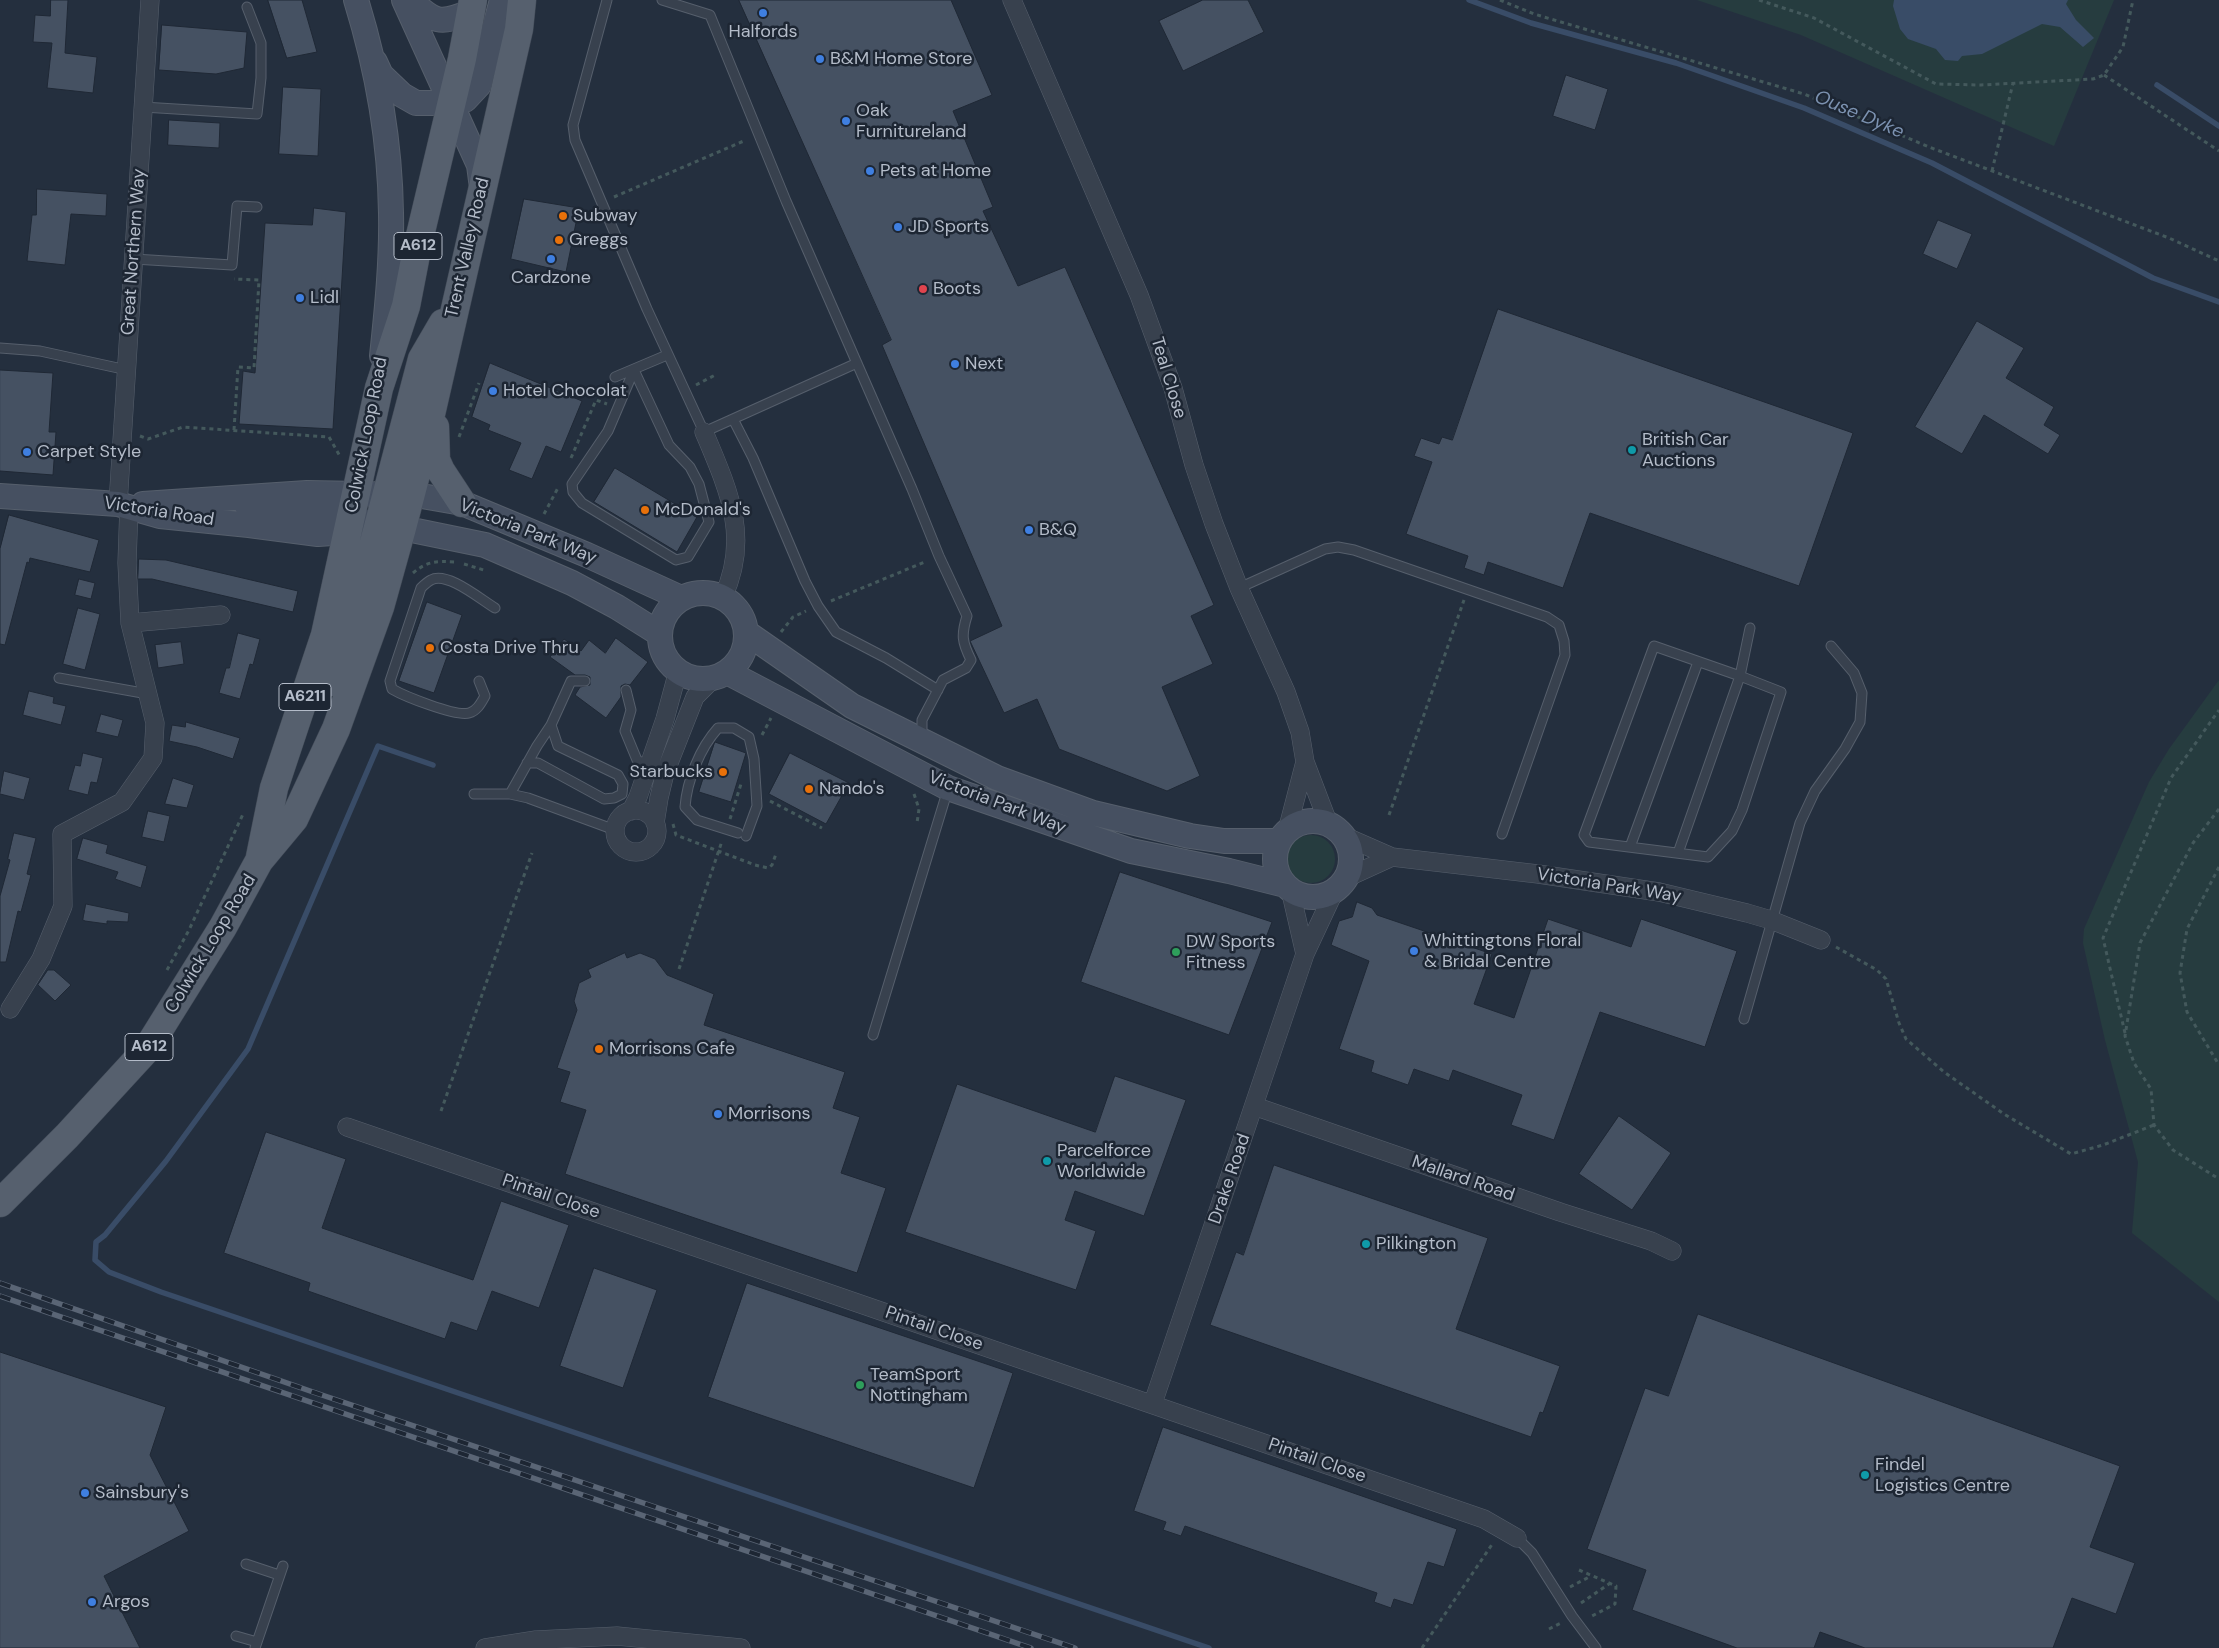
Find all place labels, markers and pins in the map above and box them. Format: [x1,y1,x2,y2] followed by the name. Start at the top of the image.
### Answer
[757,7,769,19] marker: Halfords
[728,21,798,43] place label: Halfords
[830,48,972,70] place label: B&M Home Store
[814,53,826,65] marker: B&M Home Store
[856,100,967,142] place label: Oak Furnitureland
[840,115,852,127] marker: Oak Furnitureland
[880,160,991,182] place label: Pets at Home
[864,165,876,177] marker: Pets at Home
[573,205,638,227] place label: Subway
[557,210,569,222] marker: Subway
[908,216,989,238] place label: JD Sports
[892,221,904,233] marker: JD Sports
[569,229,628,251] place label: Greggs
[553,234,565,246] marker: Greggs
[545,253,557,265] marker: Cardzone
[511,267,591,289] place label: Cardzone
[933,278,981,300] place label: Boots
[917,283,929,295] marker: Boots
[310,287,339,309] place label: Lidl
[294,292,306,304] marker: Lidl
[965,353,1003,375] place label: Next
[949,358,961,370] marker: Next
[503,380,627,402] place label: Hotel Chocolat
[487,385,499,397] marker: Hotel Chocolat
[1642,429,1729,472] place label: British Car Auctions
[37,441,141,463] place label: Carpet Style
[1626,444,1638,456] marker: British Car Auctions
[21,446,33,458] marker: Carpet Style
[655,499,751,521] place label: McDonald's
[639,504,651,516] marker: McDonald's
[1039,519,1077,541] place label: B&Q
[1023,524,1035,536] marker: B&Q
[440,637,579,659] place label: Costa Drive Thru
[424,642,436,654] marker: Costa Drive Thru
[630,761,713,783] place label: Starbucks
[717,766,729,778] marker: Starbucks
[819,778,885,800] place label: Nando's
[803,783,815,795] marker: Nando's
[1424,930,1581,972] place label: Whittingtons Floral & Bridal Centre
[1186,931,1275,974] place label: DW Sports Fitness
[1408,945,1420,957] marker: Whittingtons Floral & Bridal Centre
[1170,946,1182,958] marker: DW Sports Fitness
[609,1038,735,1060] place label: Morrisons Cafe
[593,1043,605,1055] marker: Morrisons Cafe
[728,1103,811,1125] place label: Morrisons
[712,1108,724,1120] marker: Morrisons
[1057,1140,1151,1182] place label: Parcelforce Worldwide
[1041,1155,1053,1167] marker: Parcelforce Worldwide
[1376,1233,1456,1255] place label: Pilkington
[1360,1238,1372,1250] marker: Pilkington
[870,1364,968,1406] place label: TeamSport Nottingham
[854,1379,866,1391] marker: TeamSport Nottingham
[1875,1454,2010,1496] place label: Findel Logistics Centre
[1859,1469,1871,1481] marker: Findel Logistics Centre
[95,1482,189,1504] place label: Sainsbury's
[79,1487,91,1499] marker: Sainsbury's
[102,1591,150,1613] place label: Argos
[86,1596,98,1608] marker: Argos

